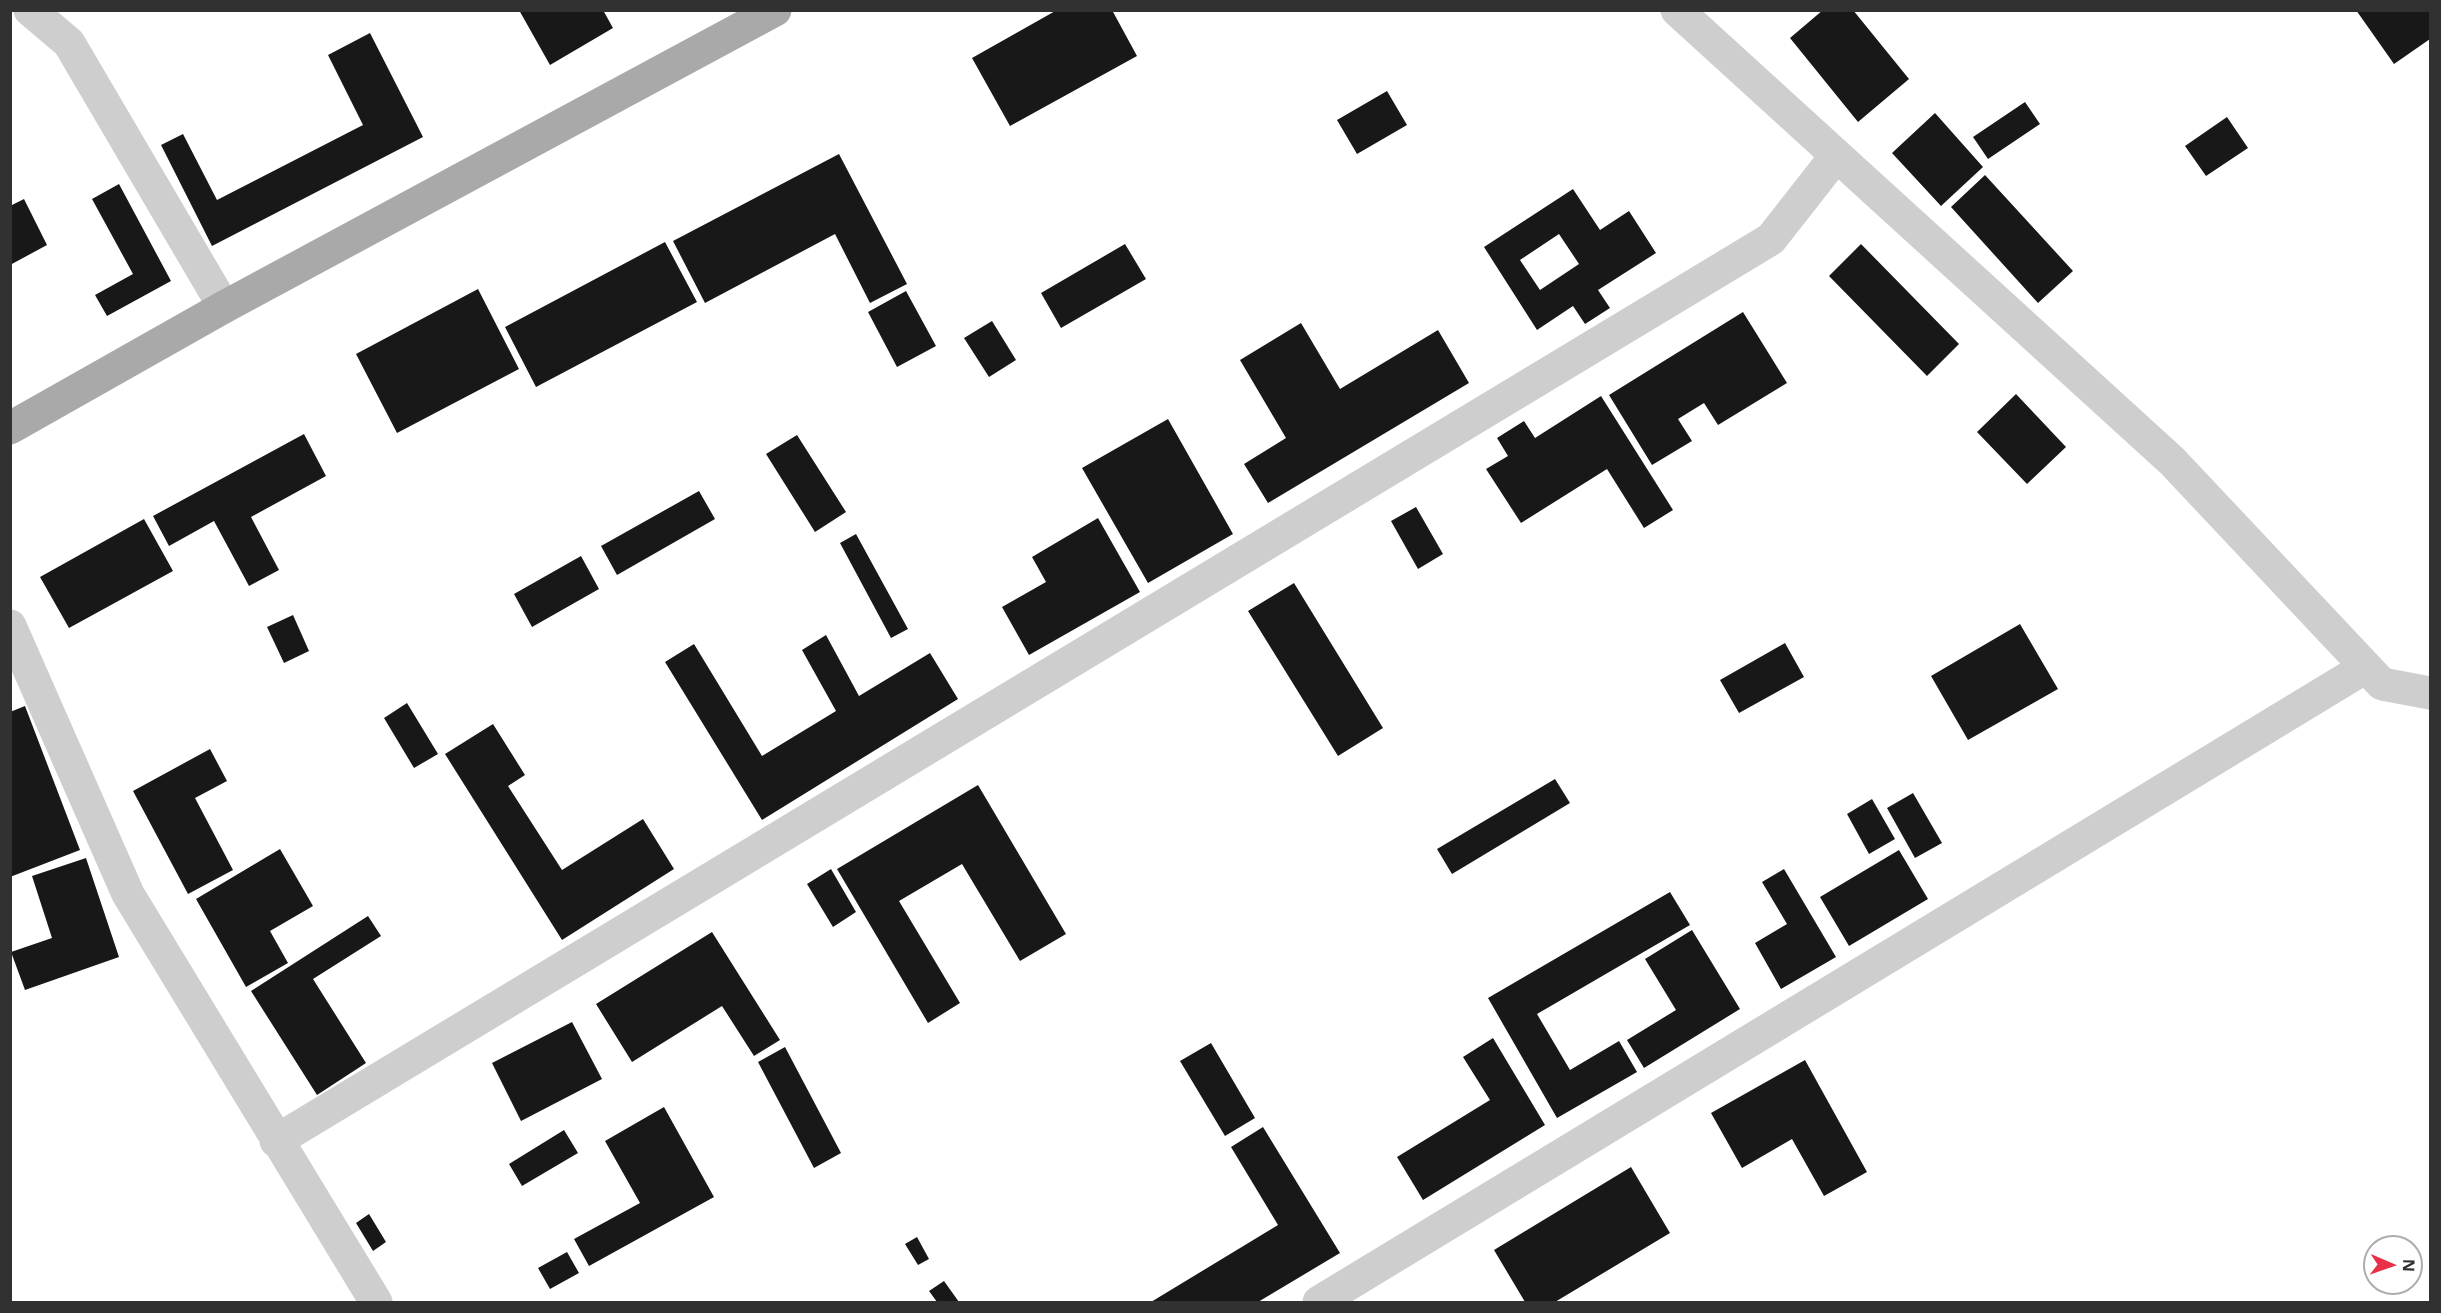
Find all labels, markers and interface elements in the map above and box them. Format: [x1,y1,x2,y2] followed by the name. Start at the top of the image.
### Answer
[2363,1235,2423,1295] north arrow
[2398,1259,2420,1272] text: N

